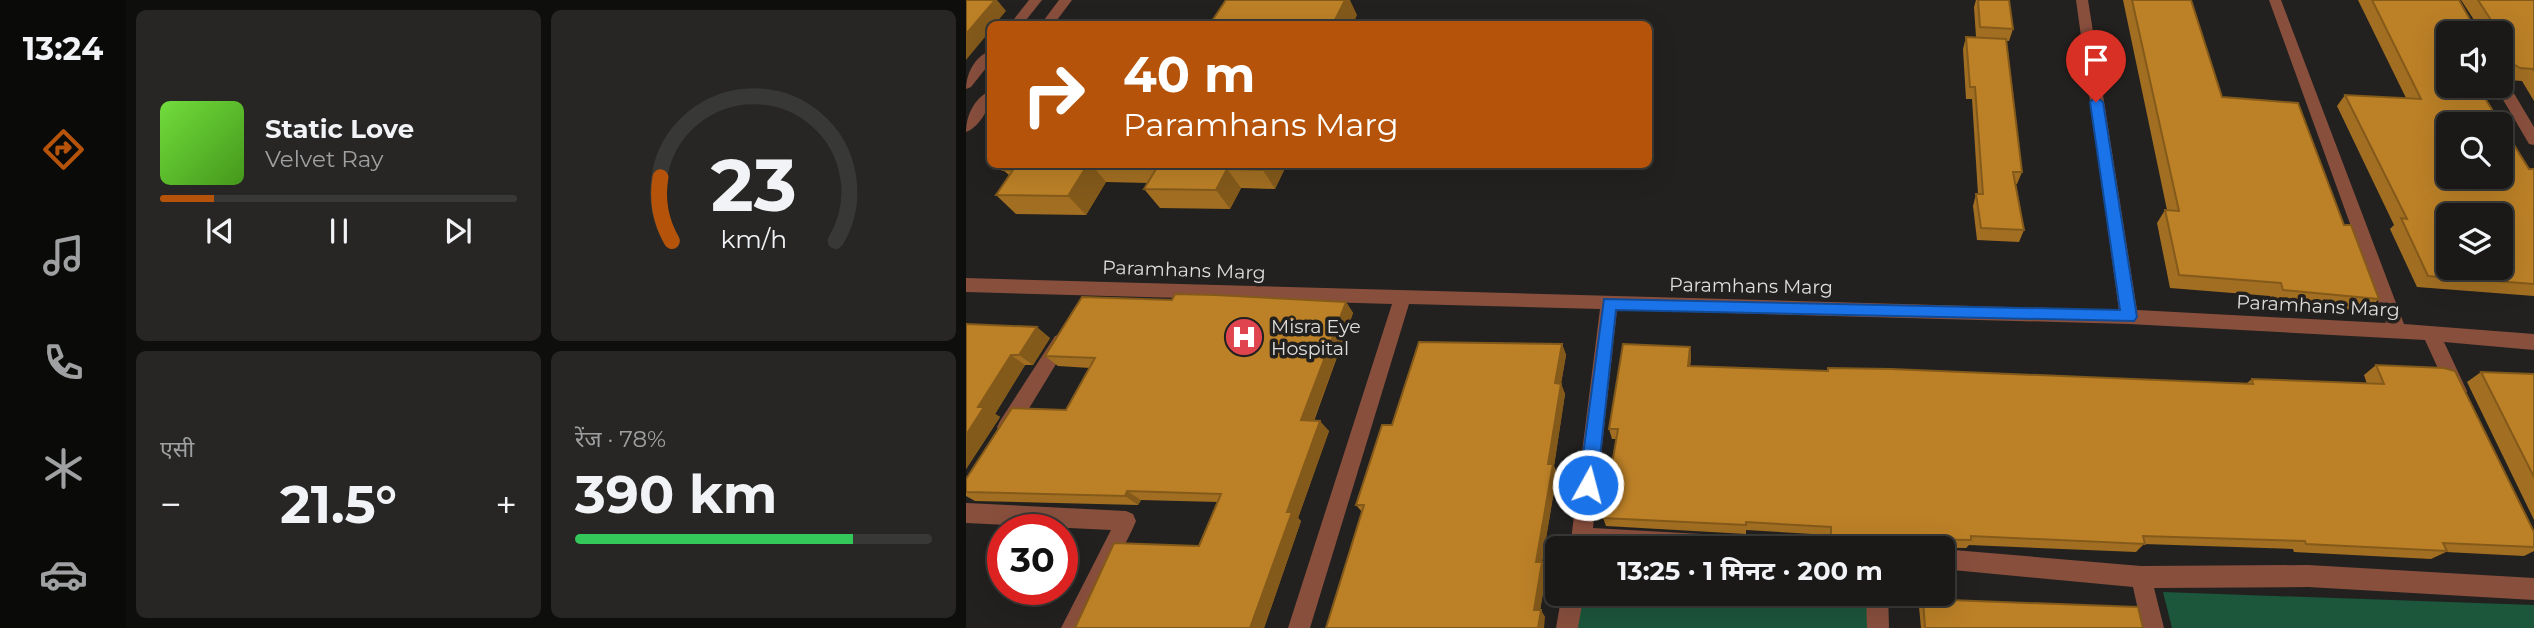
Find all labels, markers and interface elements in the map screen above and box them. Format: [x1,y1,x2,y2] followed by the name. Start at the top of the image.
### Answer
[2436,21,2513,280] map controls
[2436,21,2513,98] button: sound
[23,29,103,68] text: 13:24
[2066,30,2126,102] pin
[2077,41,2115,79] icon: arrive
[1123,45,1255,104] text: 40 m
[1008,49,1099,140] icon: right
[1123,105,1399,144] text: Paramhans Marg
[2436,112,2513,189] button: search
[265,113,414,145] text: Static Love
[39,125,88,174] icon: directions
[710,142,797,230] text: 23
[265,145,383,173] text: Velvet Ray
[2436,203,2513,280] button: layers
[201,212,239,250] icon: previous
[320,212,358,250] icon: pause
[439,212,477,250] icon: next
[720,224,787,254] text: km/h
[39,231,88,280] icon: music
[1102,256,1266,284] street label: Paramhans Marg
[1669,273,1833,299] street label: Paramhans Marg
[2236,290,2400,322] street label: Paramhans Marg
[1271,315,1361,360] place label: Misra Eye Hospital
[1223,316,1265,358] hospital icon: Misra Eye Hospital
[39,338,88,387] icon: phone
[575,425,666,453] text: रेंज · 78%
[160,435,194,463] text: एसी
[39,444,88,493] icon: climate
[1551,448,1625,522] position arrow
[575,463,777,526] text: 390 km
[280,473,397,536] text: 21.5°
[160,481,182,528] text: −
[495,481,517,528] text: +
[987,514,1078,605] speed limit sign: 30
[39,550,88,599] icon: car
[1617,555,1883,587] text: 13:25 · 1 मिनट · 200 m

